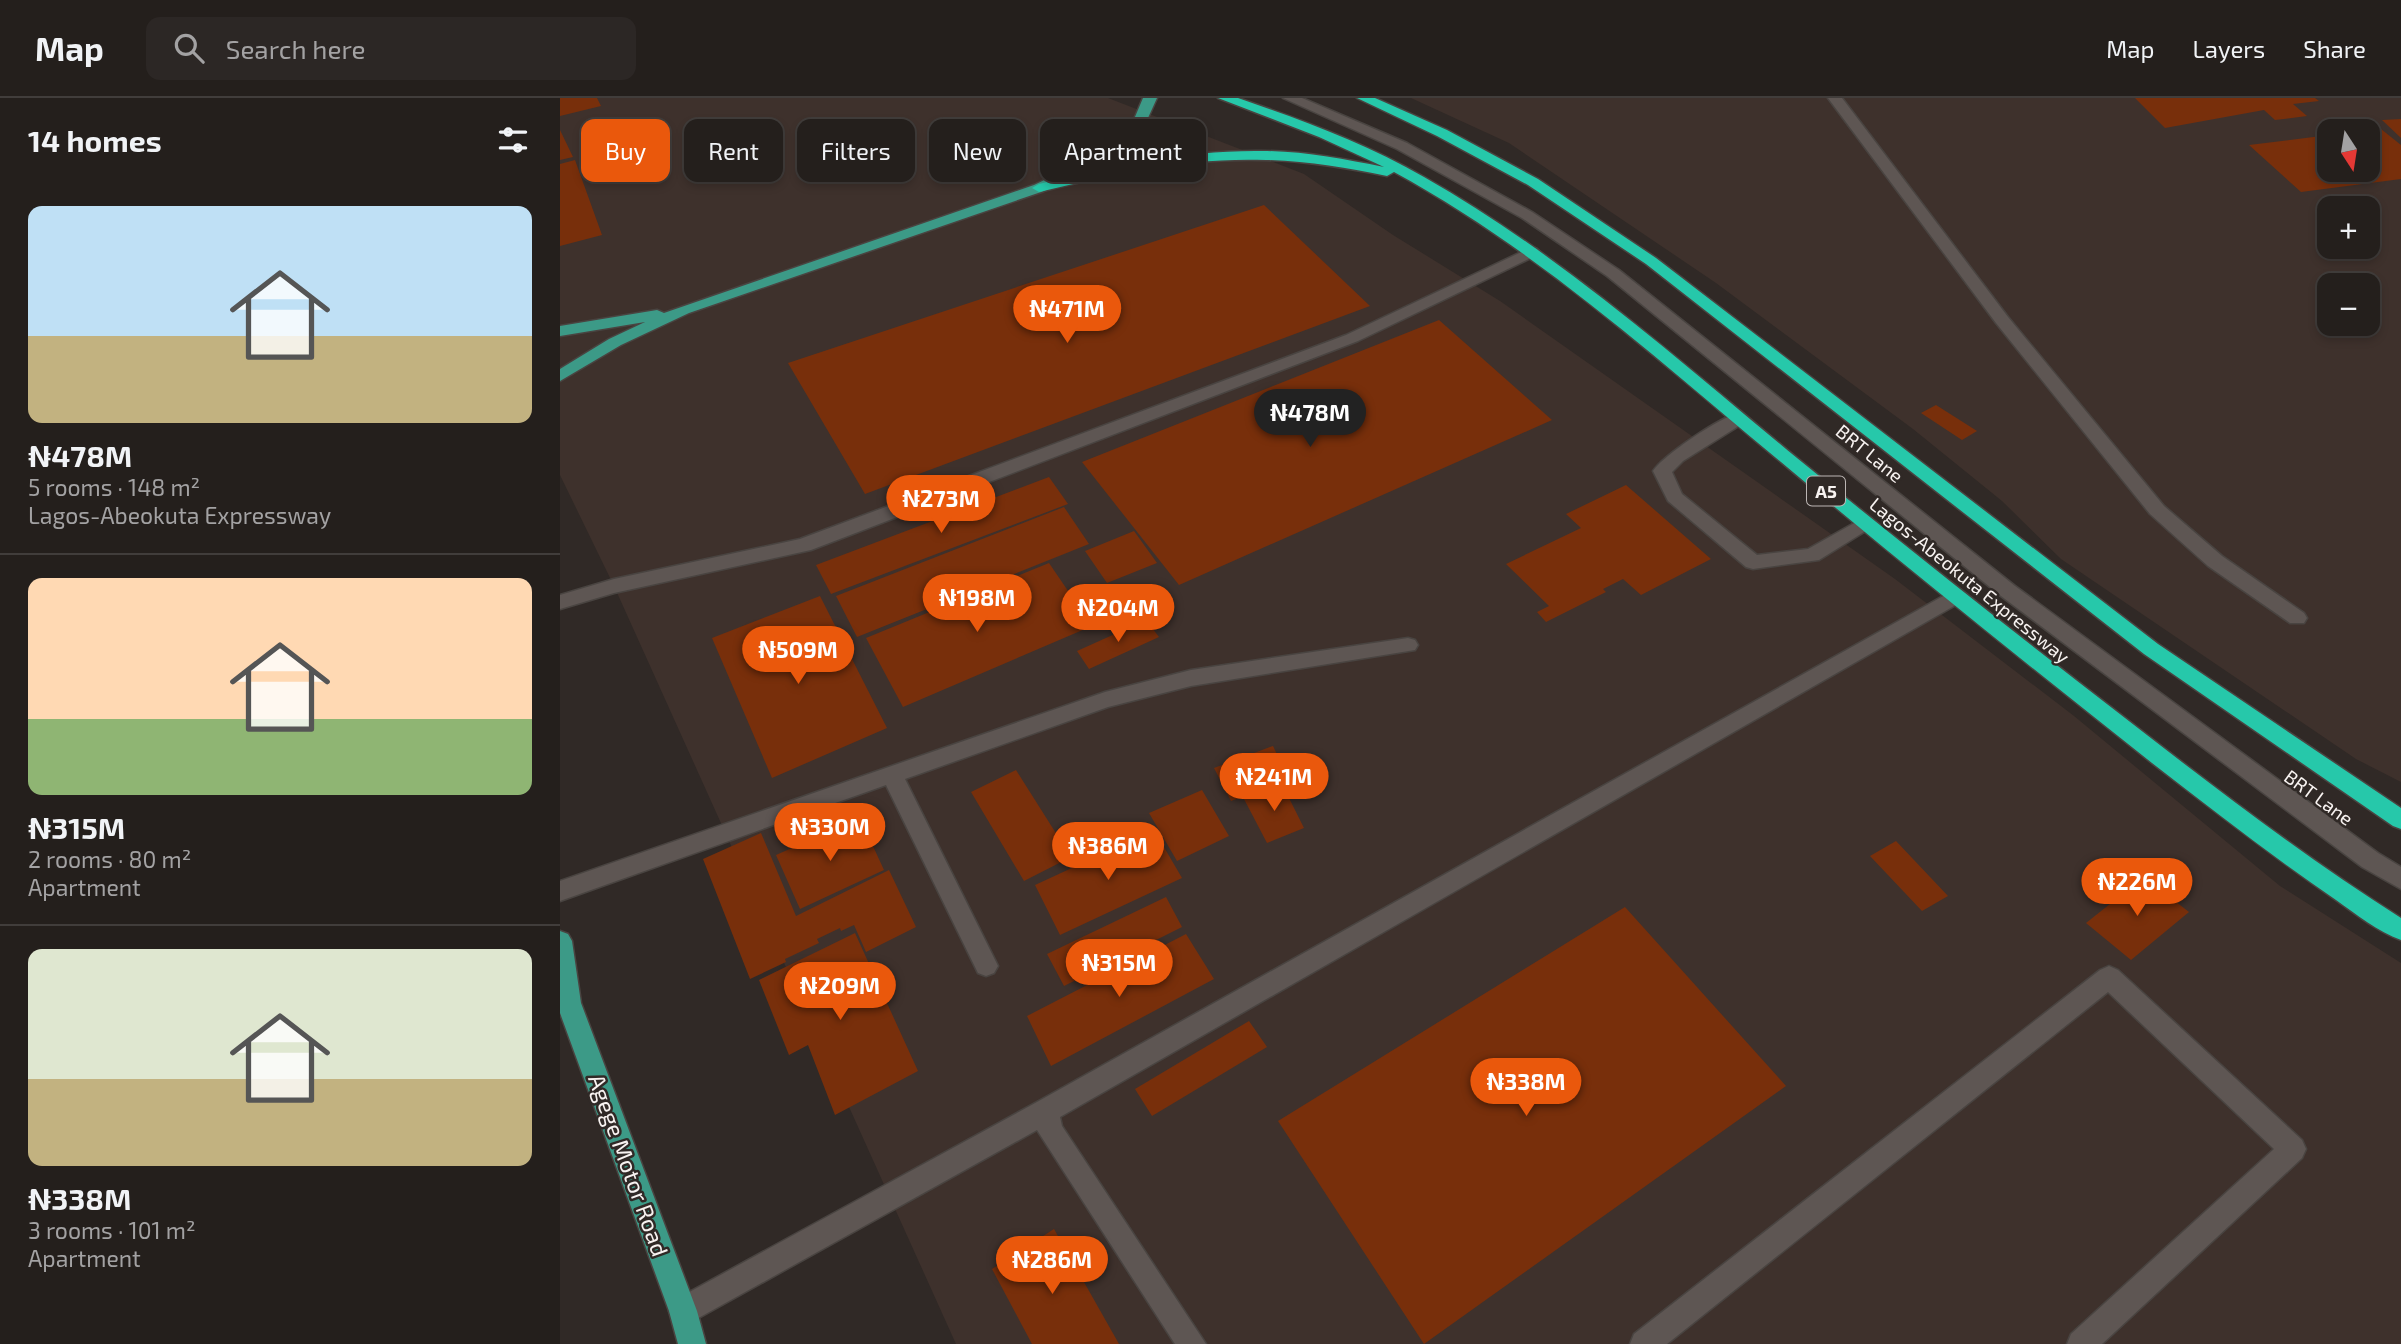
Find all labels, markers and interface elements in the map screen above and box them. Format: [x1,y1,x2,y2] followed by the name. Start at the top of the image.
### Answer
[146,17,636,80] search box
[35,28,104,68] text: Map
[170,29,208,67] icon: search
[226,33,365,64] text: Search here
[2106,34,2154,63] text: Map
[2192,34,2265,63] text: Layers
[2303,34,2366,63] text: Share
[581,119,670,182] chip: Buy
[684,119,783,182] chip: Rent
[797,119,915,182] chip: Filters
[929,119,1026,182] chip: New
[1040,119,1206,182] chip: Apartment
[2317,119,2380,182] north arrow
[2317,119,2380,336] map controls
[494,121,532,159] icon: filters
[28,122,162,158] text: 14 homes
[2317,196,2380,259] button: +
[217,252,343,378] icon: home
[2317,273,2380,336] button: −
[1018,286,1116,345] pin: ₦471M
[1029,294,1105,322] text: ₦471M
[1261,390,1359,449] pin: ₦478M
[1270,398,1350,426] text: ₦478M
[1832,419,1908,487] street label: BRT Lane
[28,437,132,473] text: ₦478M
[28,473,200,501] text: 5 rooms · 148 m²
[892,476,990,535] pin: ₦273M
[1807,477,1845,506] road number: A5
[902,484,980,512] text: ₦273M
[1865,492,2075,668] street label: Lagos-Abeokuta Expressway
[28,501,331,529] text: Lagos-Abeokuta Expressway
[928,574,1026,634] pin: ₦198M
[939,583,1015,611] text: ₦198M
[1069,584,1167,644] pin: ₦204M
[1077,593,1159,621] text: ₦204M
[217,624,343,750] icon: home
[749,626,847,686] pin: ₦509M
[758,635,838,663] text: ₦509M
[1225,754,1323,813] pin: ₦241M
[1236,762,1312,790] text: ₦241M
[2280,764,2358,830] street label: BRT Lane
[781,804,879,863] pin: ₦330M
[28,809,125,845] text: ₦315M
[790,812,870,840] text: ₦330M
[1059,822,1157,882] pin: ₦386M
[1068,831,1148,859] text: ₦386M
[28,845,191,873] text: 2 rooms · 80 m²
[2088,858,2186,918] pin: ₦226M
[2097,867,2177,895] text: ₦226M
[28,873,141,901] text: Apartment
[1070,940,1168,999] pin: ₦315M
[1082,948,1156,976] text: ₦315M
[791,962,889,1022] pin: ₦209M
[800,971,880,999] text: ₦209M
[217,995,343,1121] icon: home
[1477,1058,1575,1118] pin: ₦338M
[1486,1067,1566,1095] text: ₦338M
[583,1070,675,1260] street label: Agege Motor Road
[28,1180,131,1216] text: ₦338M
[28,1216,195,1244] text: 3 rooms · 101 m²
[1003,1236,1101,1296] pin: ₦286M
[28,1244,141,1272] text: Apartment
[1012,1245,1092,1273] text: ₦286M

